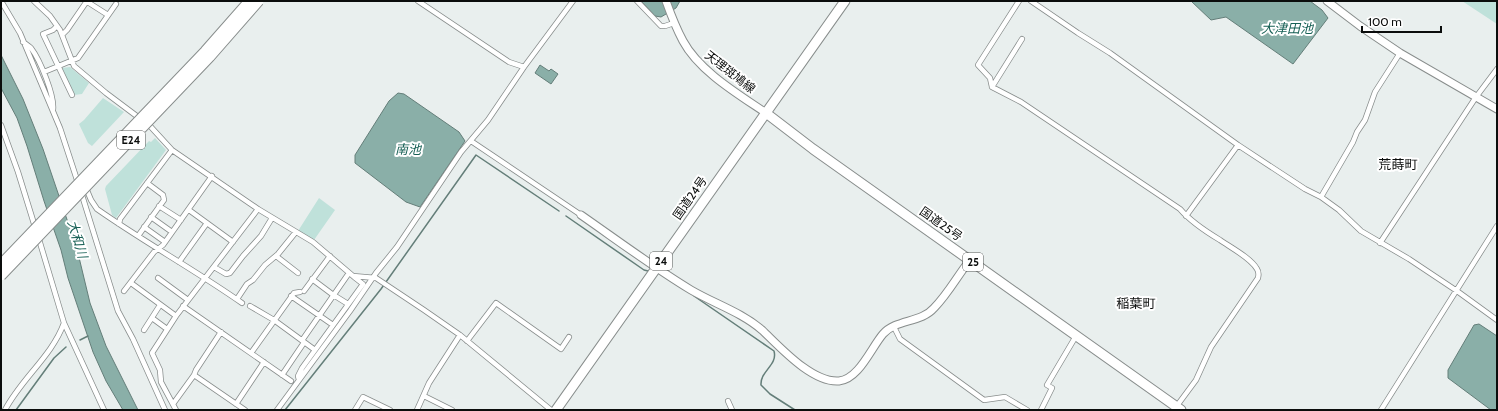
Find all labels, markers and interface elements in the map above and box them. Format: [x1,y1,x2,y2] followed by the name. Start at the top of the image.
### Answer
[1362,8,1441,34] scale bar
[1368,14,1402,29] text: 100 m
[1261,20,1315,36] water label: 大津田池
[702,47,759,96] street label: 天理斑鳩線
[117,131,145,149] road number: E24
[395,141,423,157] water label: 南池
[1378,156,1418,172] district label: 荒蒔町
[669,173,710,222] street label: 国道24号
[917,203,966,244] street label: 国道25号
[65,218,92,262] water label: 大和川
[650,252,672,270] road number: 24
[963,253,983,271] road number: 25
[1116,295,1156,311] district label: 稲葉町

